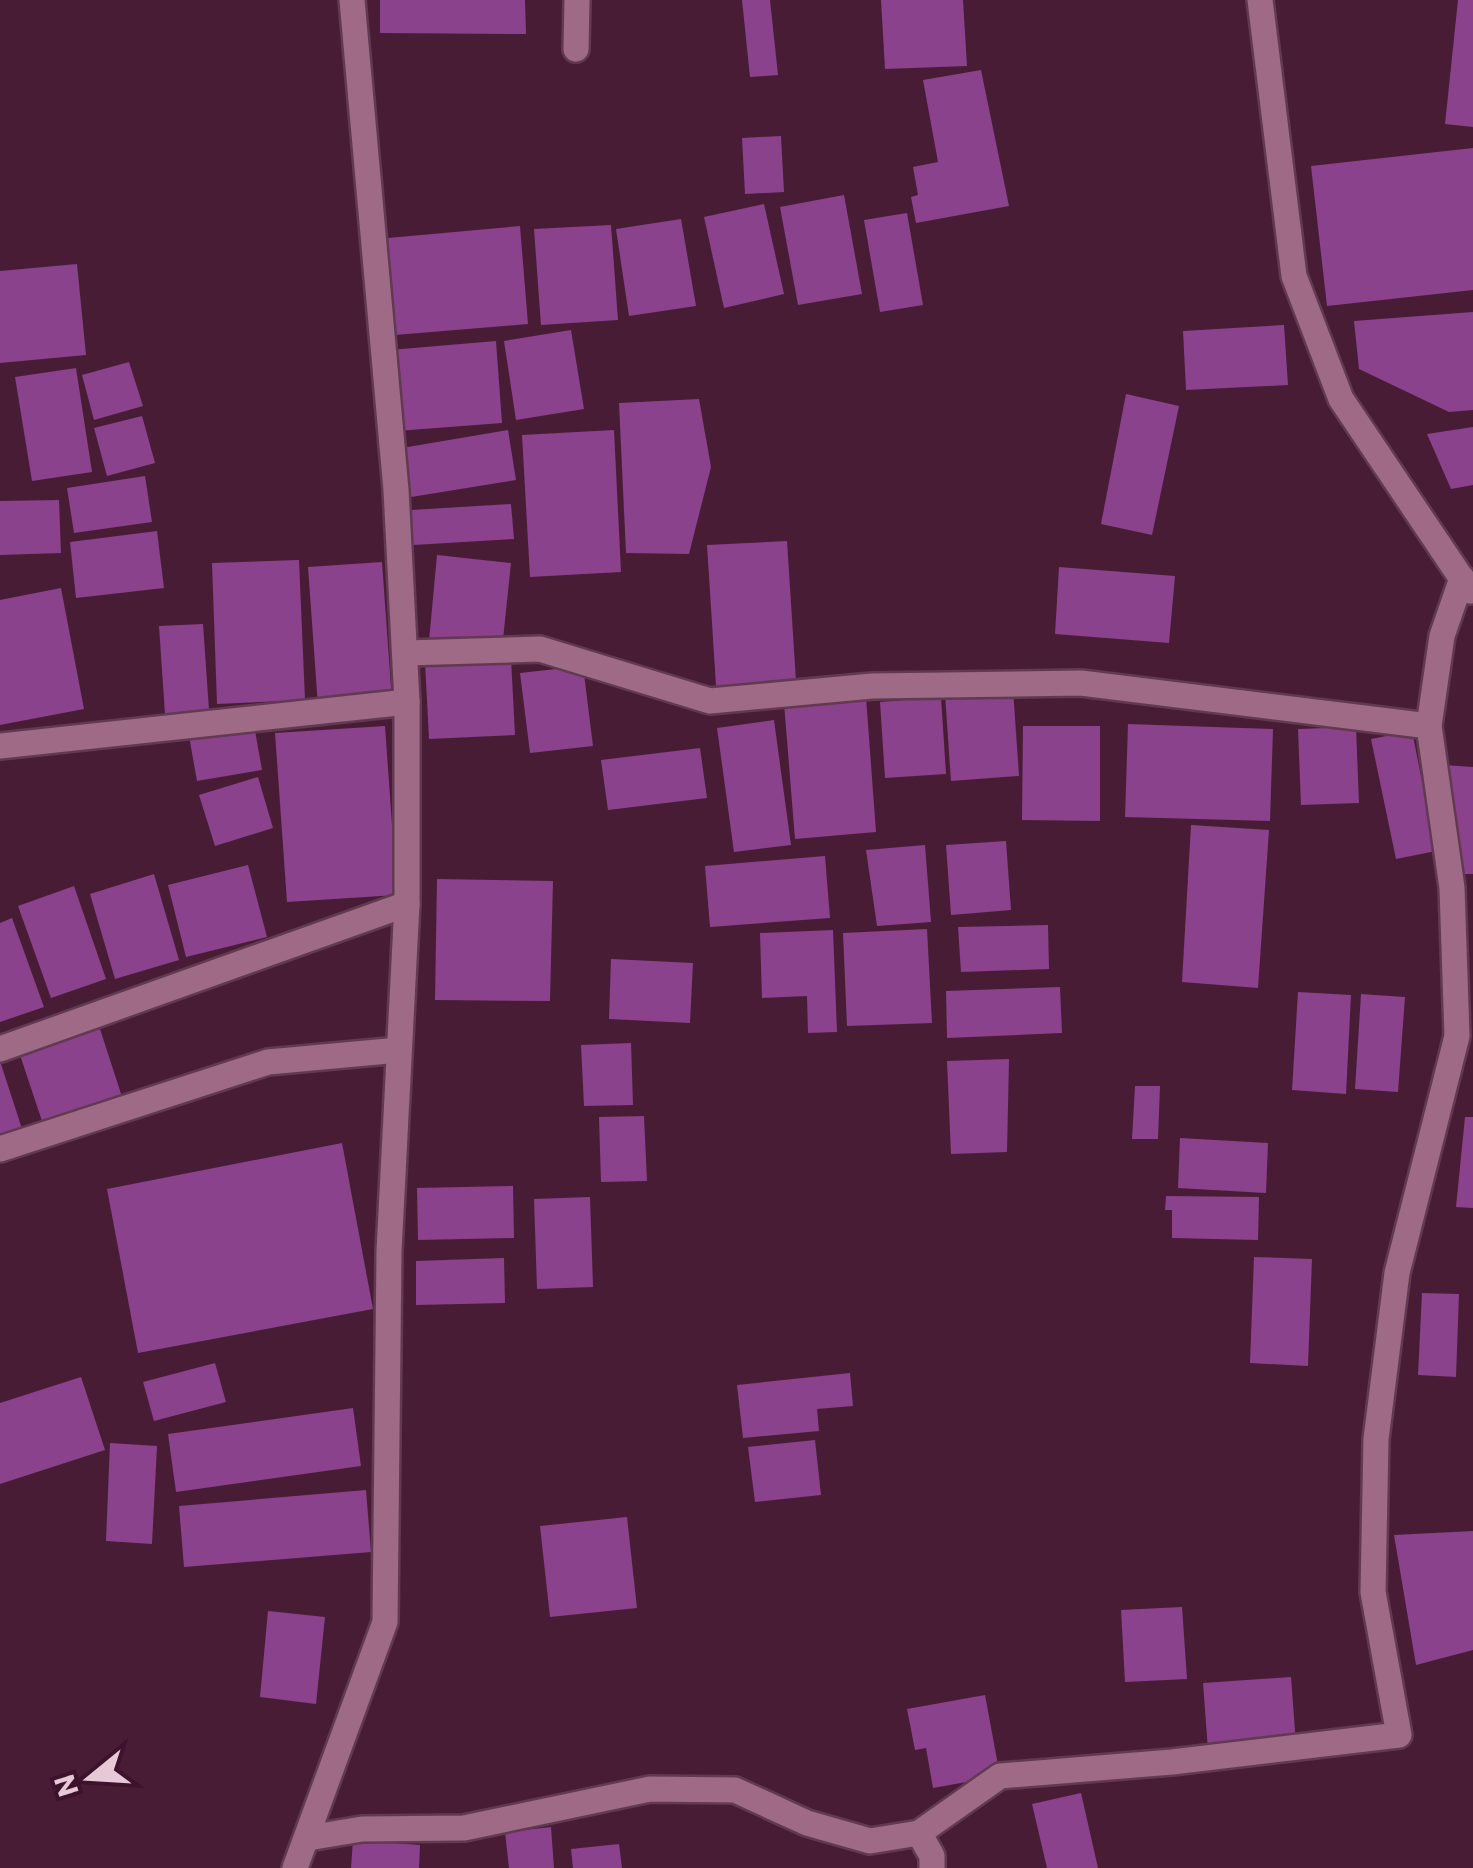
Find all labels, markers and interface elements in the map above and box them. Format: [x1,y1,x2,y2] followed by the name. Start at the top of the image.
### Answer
[40,1728,140,1828] north arrow
[46,1771,85,1801] text: N

